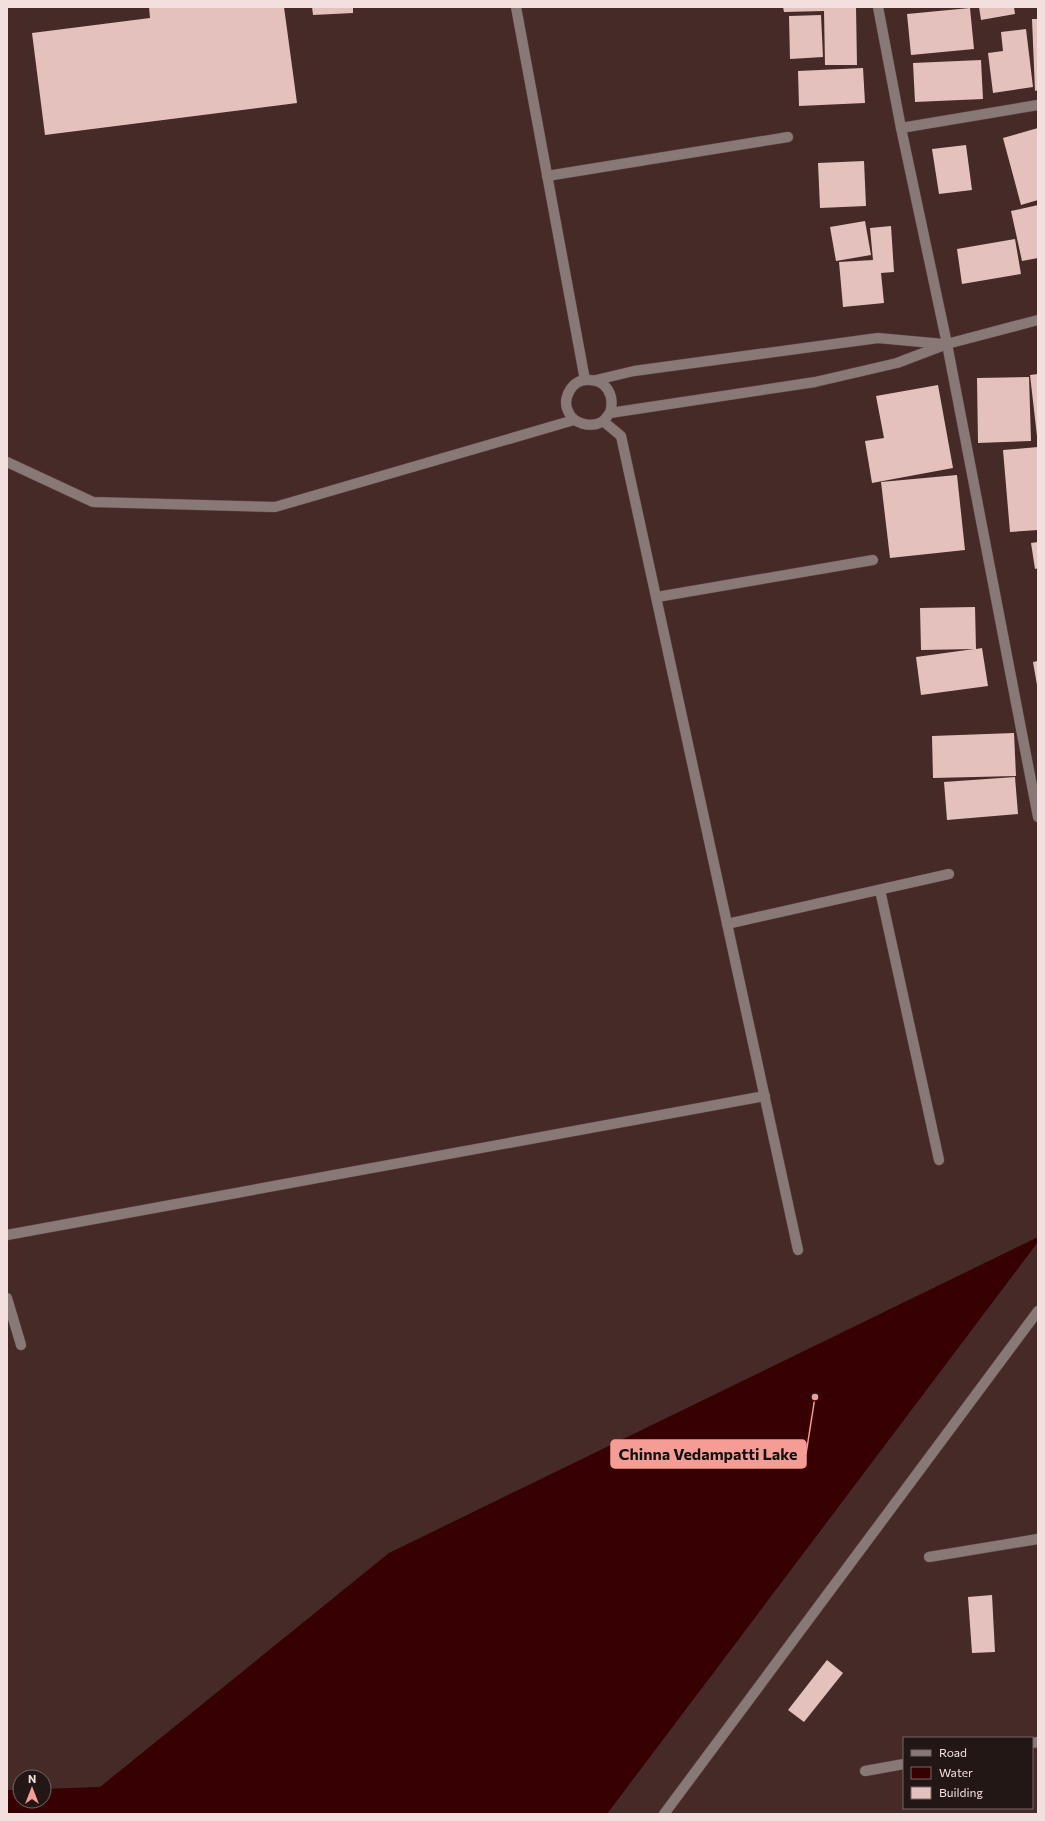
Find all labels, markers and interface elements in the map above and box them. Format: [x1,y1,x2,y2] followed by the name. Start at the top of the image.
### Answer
[611,1440,806,1468] callout: Chinna Vedampatti Lake
[619,1444,797,1463] text: Chinna Vedampatti Lake
[903,1737,1033,1809] legend
[939,1745,967,1759] text: Road
[939,1765,973,1779] text: Water
[12,1769,52,1809] north arrow
[28,1772,36,1785] text: N
[939,1785,983,1799] text: Building

